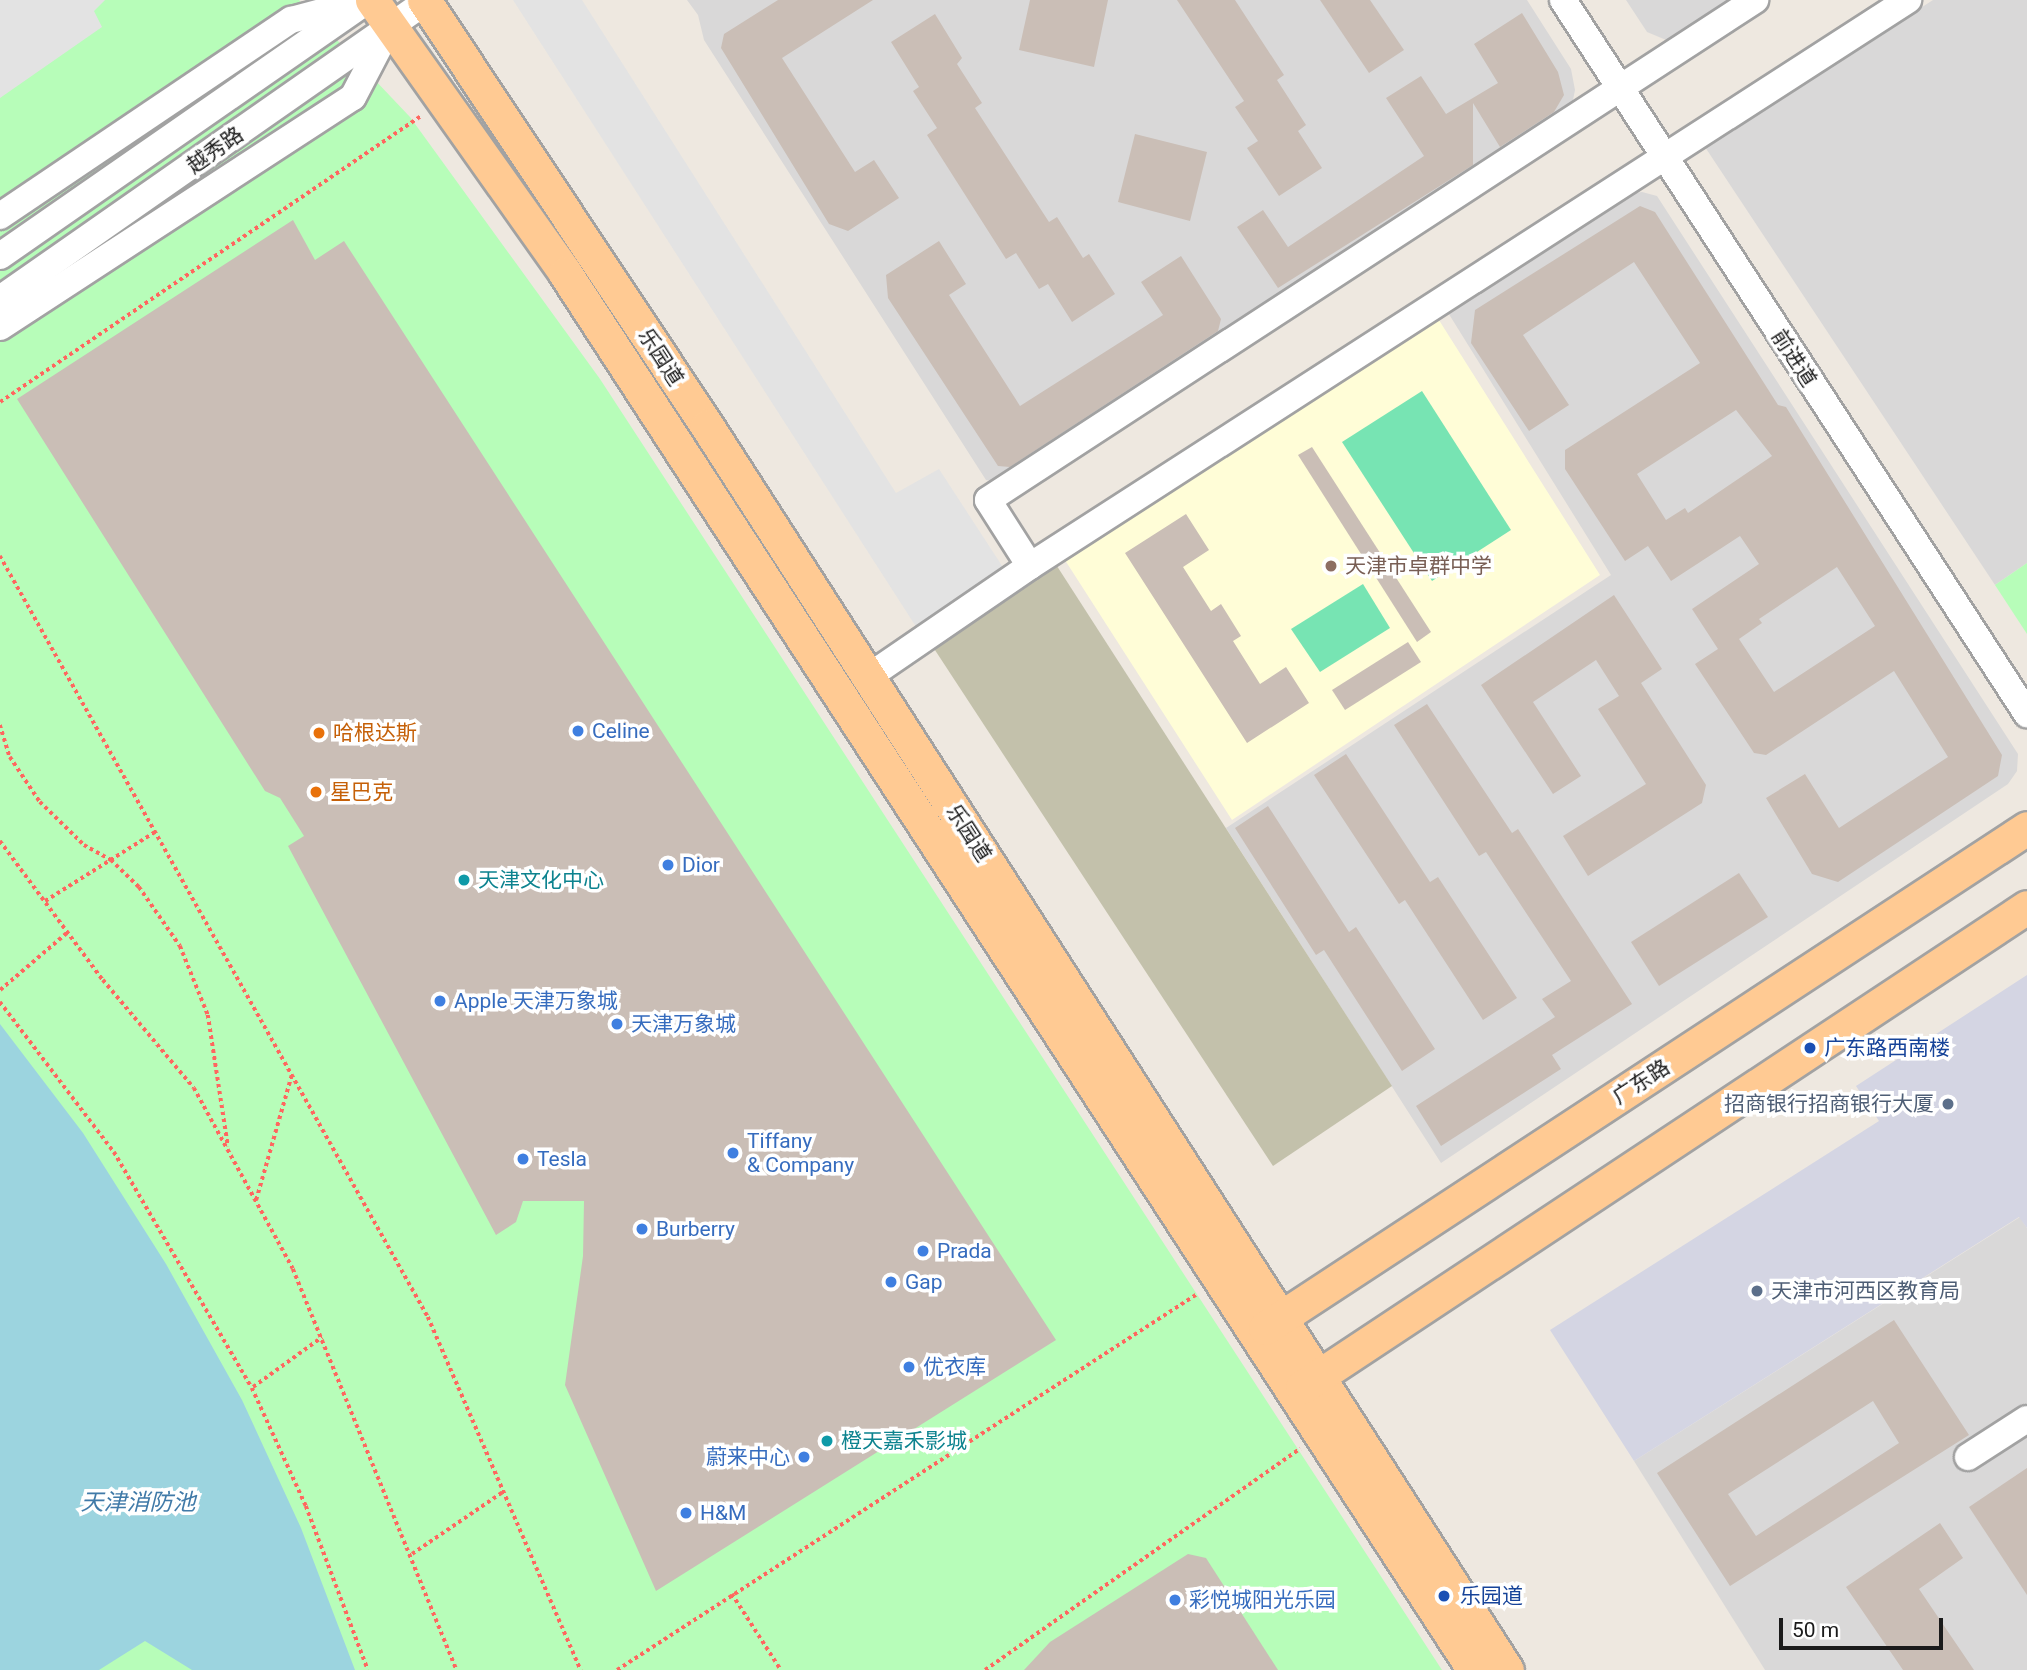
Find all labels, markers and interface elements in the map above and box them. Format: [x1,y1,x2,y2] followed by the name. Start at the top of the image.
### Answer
[182,122,248,178] street label: 越秀路
[633,324,689,390] street label: 乐园道
[1766,325,1822,391] street label: 前进道
[1345,553,1492,579] place label: 天津市卓群中学
[1323,558,1339,574] marker: 天津市卓群中学
[592,718,650,744] place label: Celine
[333,720,417,746] place label: 哈根达斯
[570,723,586,739] marker: Celine
[311,725,327,741] marker: 哈根达斯
[330,779,393,805] place label: 星巴克
[308,784,324,800] marker: 星巴克
[941,800,997,866] street label: 乐园道
[682,852,720,878] place label: Dior
[660,857,676,873] marker: Dior
[478,867,604,893] place label: 天津文化中心
[456,872,472,888] marker: 天津文化中心
[454,988,618,1014] place label: Apple 天津万象城
[432,993,448,1009] marker: Apple 天津万象城
[631,1011,736,1037] place label: 天津万象城
[609,1016,625,1032] marker: 天津万象城
[1824,1035,1950,1061] place label: 广东路西南楼
[1802,1040,1818,1056] marker: 广东路西南楼
[1608,1054,1674,1110] street label: 广东路
[1724,1091,1934,1117] place label: 招商银行招商银行大厦
[1940,1096,1956,1112] marker: 招商银行招商银行大厦
[747,1128,854,1178] place label: Tiffany & Company
[725,1145,741,1161] marker: Tiffany & Company
[537,1146,587,1172] place label: Tesla
[515,1151,531,1167] marker: Tesla
[656,1216,735,1242] place label: Burberry
[634,1221,650,1237] marker: Burberry
[937,1238,992,1264] place label: Prada
[915,1243,931,1259] marker: Prada
[905,1269,943,1295] place label: Gap
[883,1274,899,1290] marker: Gap
[1771,1278,1960,1304] place label: 天津市河西区教育局
[1749,1283,1765,1299] marker: 天津市河西区教育局
[923,1354,986,1380] place label: 优衣库
[901,1359,917,1375] marker: 优衣库
[841,1428,967,1454] place label: 橙天嘉禾影城
[819,1433,835,1449] marker: 橙天嘉禾影城
[706,1444,790,1470] place label: 蔚来中心
[796,1449,812,1465] marker: 蔚来中心
[81,1489,195,1517] water label: 天津消防池
[700,1500,746,1526] place label: H&M
[678,1505,694,1521] marker: H&M
[1460,1583,1523,1609] place label: 乐园道
[1434,1586,1454,1606] marker: 乐园道
[1189,1587,1336,1613] place label: 彩悦城阳光乐园
[1167,1592,1183,1608] marker: 彩悦城阳光乐园
[1782,1604,1946,1648] scale bar
[1792,1618,1839,1642] text: 50 m

